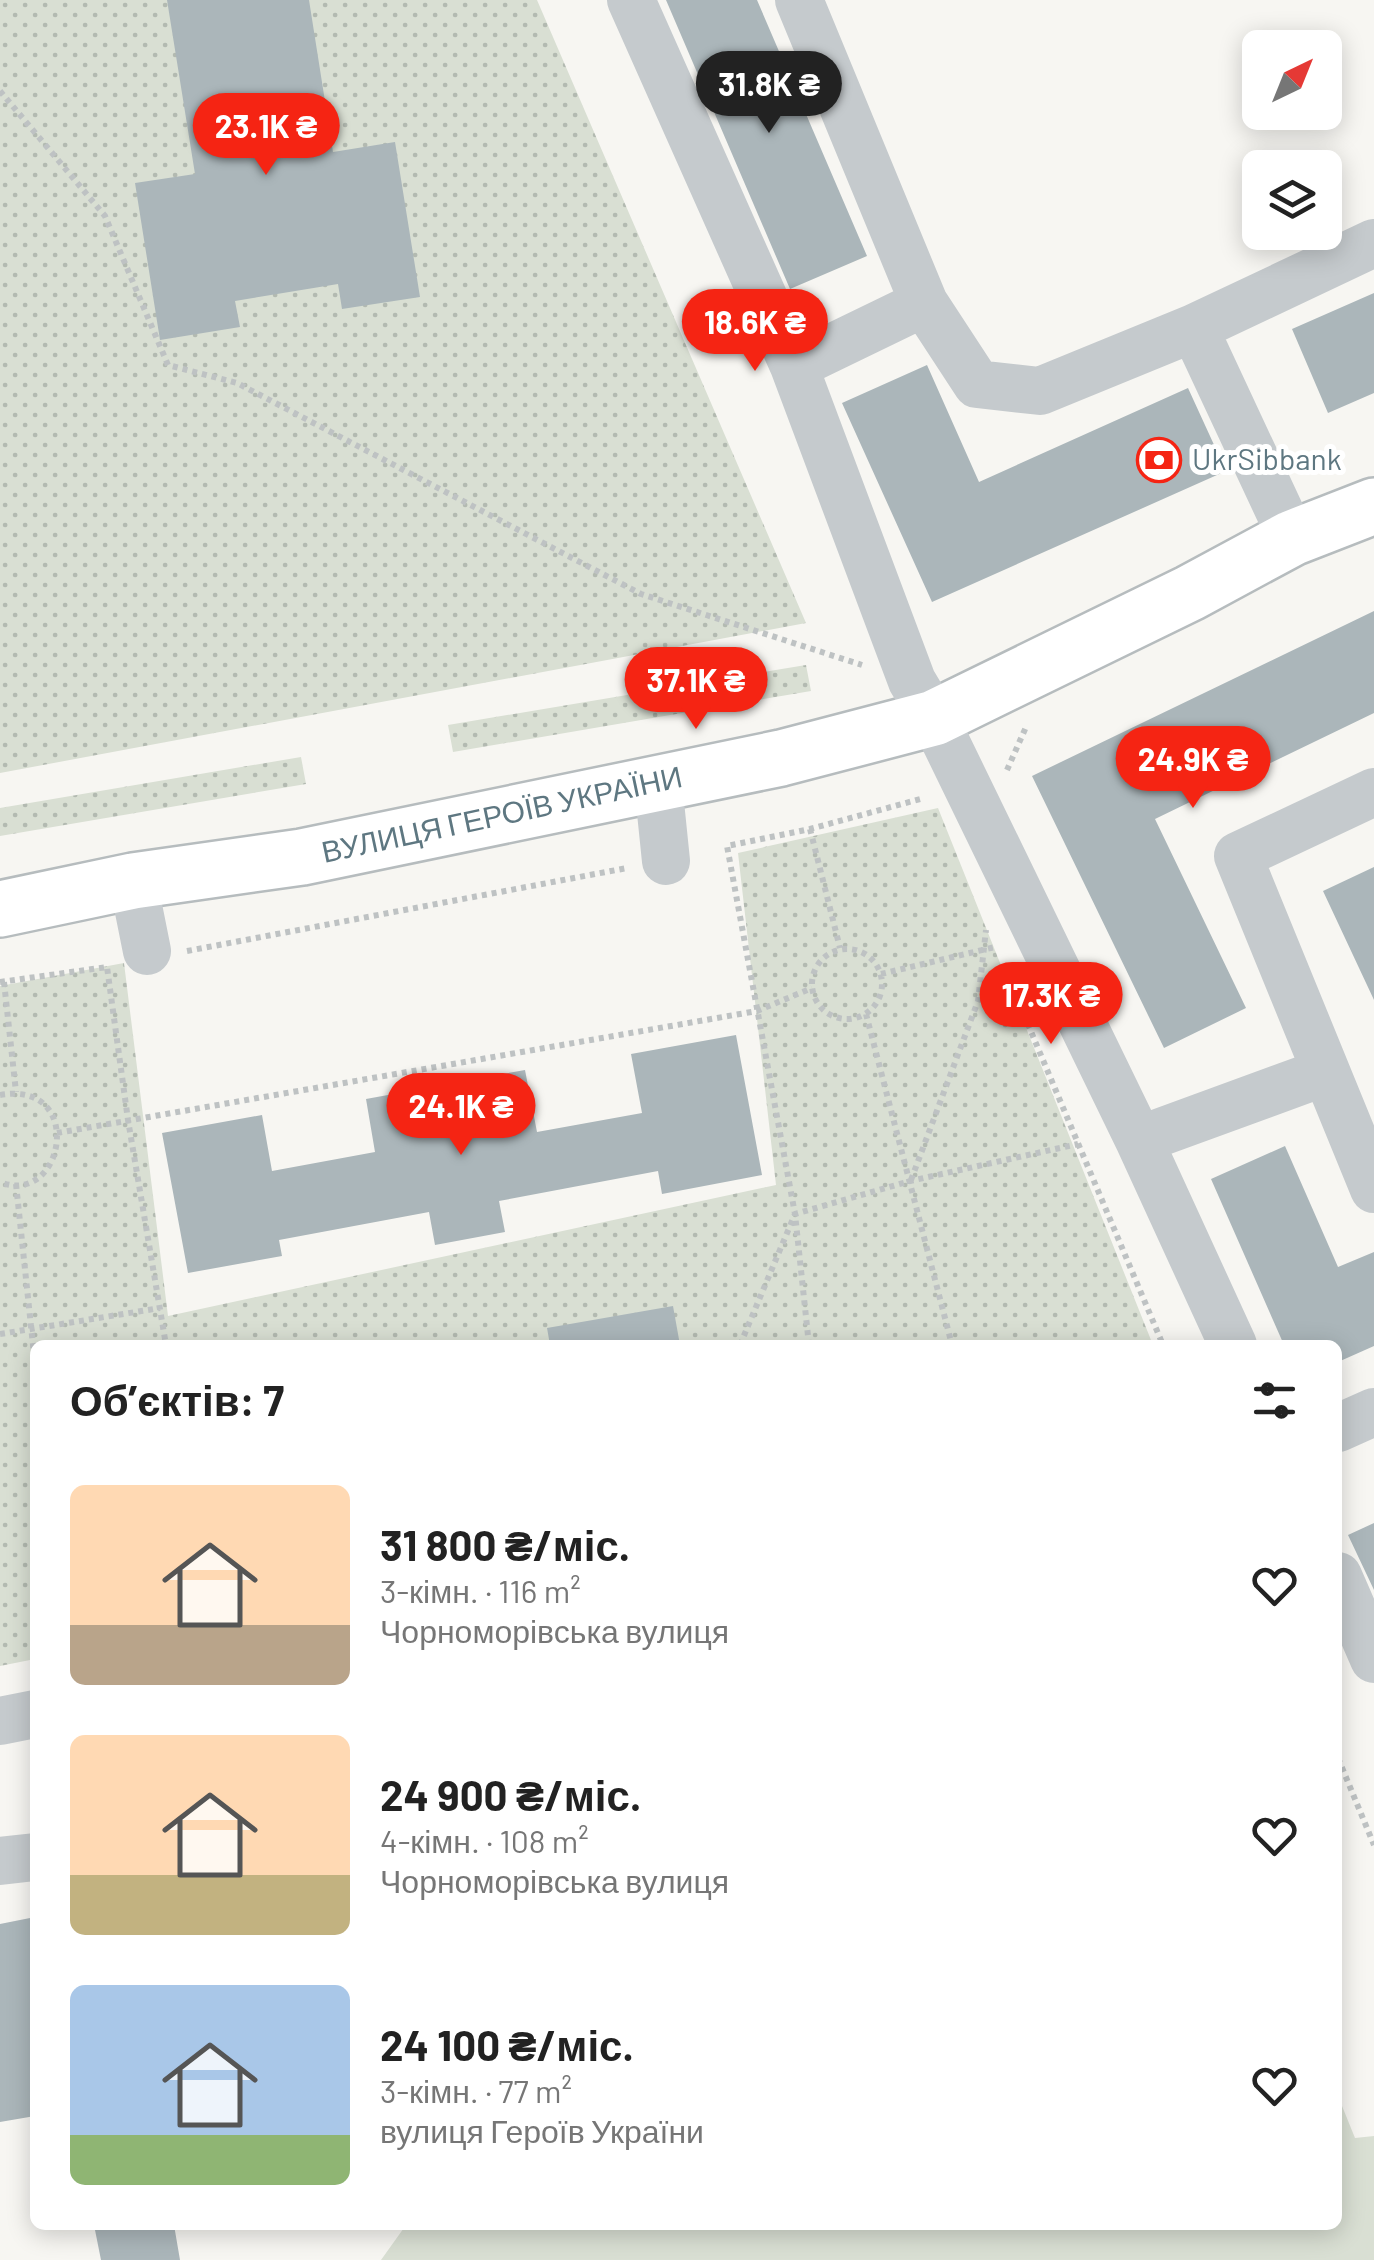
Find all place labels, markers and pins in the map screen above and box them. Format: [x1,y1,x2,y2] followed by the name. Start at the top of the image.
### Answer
[677,51,861,136] pin: 31.8K ₴
[174,93,358,178] pin: 23.1K ₴
[663,289,847,374] pin: 18.6K ₴
[1136,437,1182,483] bank icon: UkrSibbank
[1192,440,1342,476] place label: UkrSibbank
[604,647,788,732] pin: 37.1K ₴
[1101,726,1285,811] pin: 24.9K ₴
[959,962,1143,1047] pin: 17.3K ₴
[369,1073,553,1158] pin: 24.1K ₴

